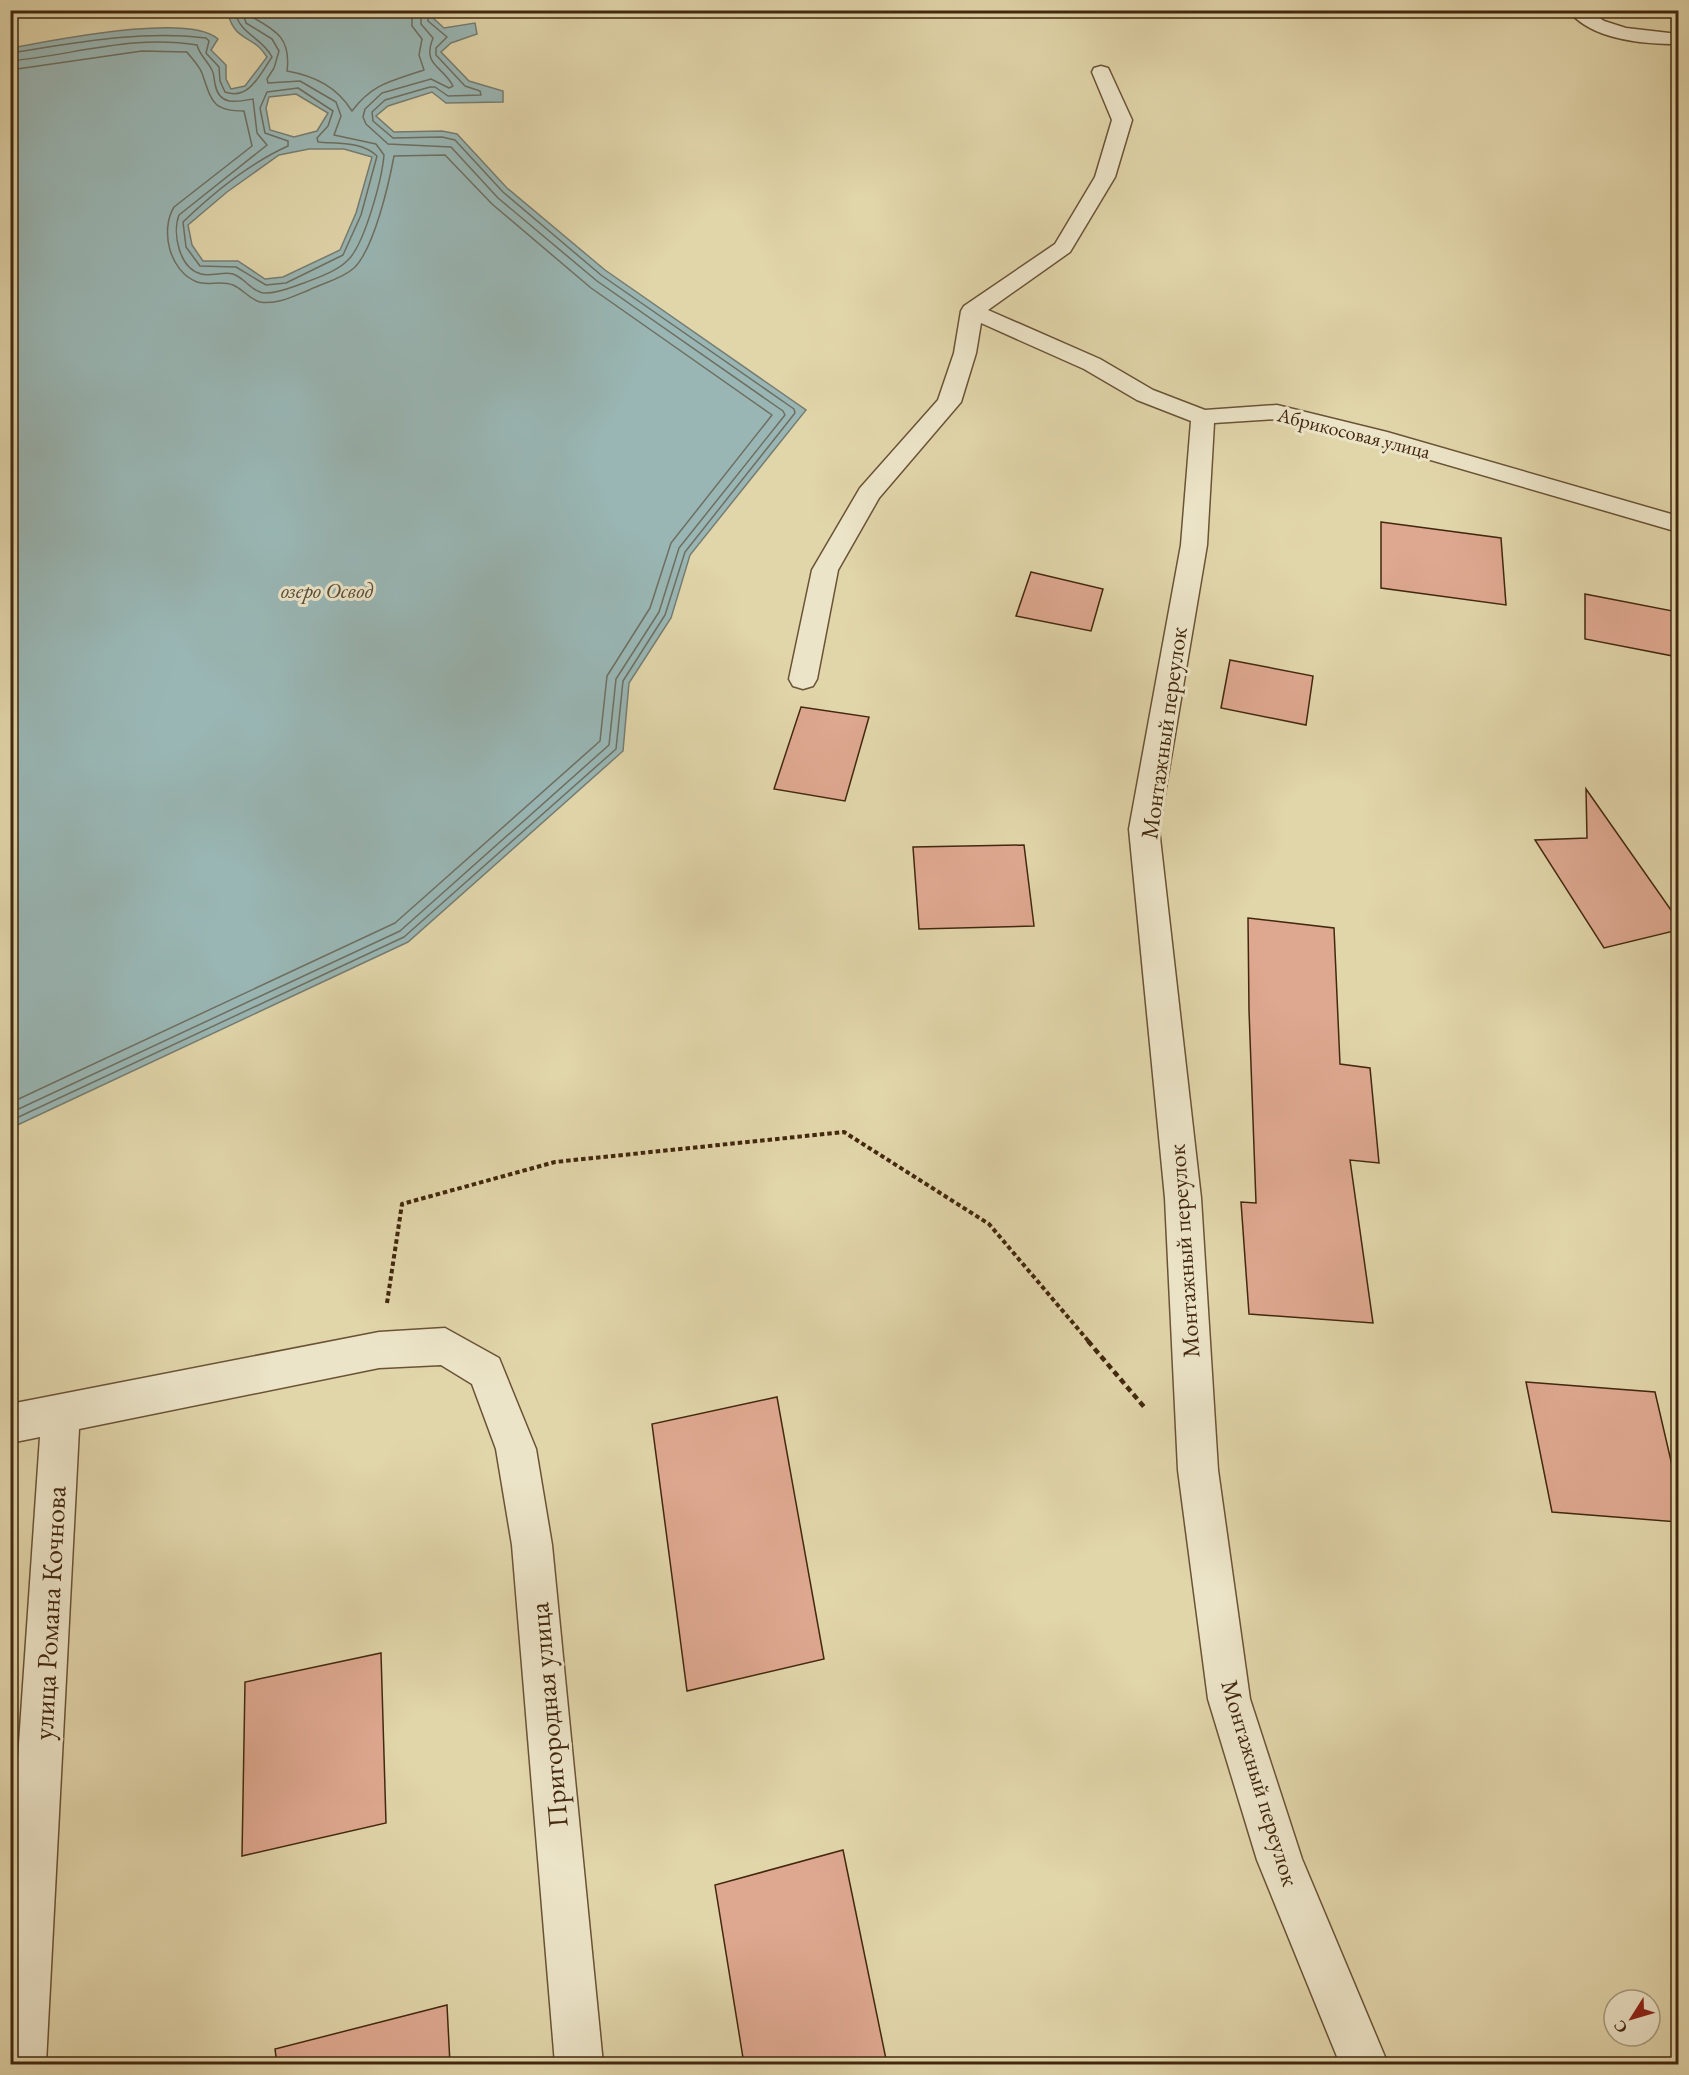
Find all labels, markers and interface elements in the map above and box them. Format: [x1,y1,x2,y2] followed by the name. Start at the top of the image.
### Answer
[1274,401,1433,465] street label: Абрикосовая улица
[281,576,374,605] water label: озеро Освод
[1133,624,1194,841] street label: Монтажный переулок
[1161,1143,1206,1359] street label: Монтажный переулок
[24,1484,74,1741] street label: улица Романа Кочнова
[520,1600,576,1829] street label: Пригородная улица
[1214,1676,1307,1890] street label: Монтажный переулок
[1602,1988,1662,2048] north arrow
[1609,2016,1632,2038] text: С

